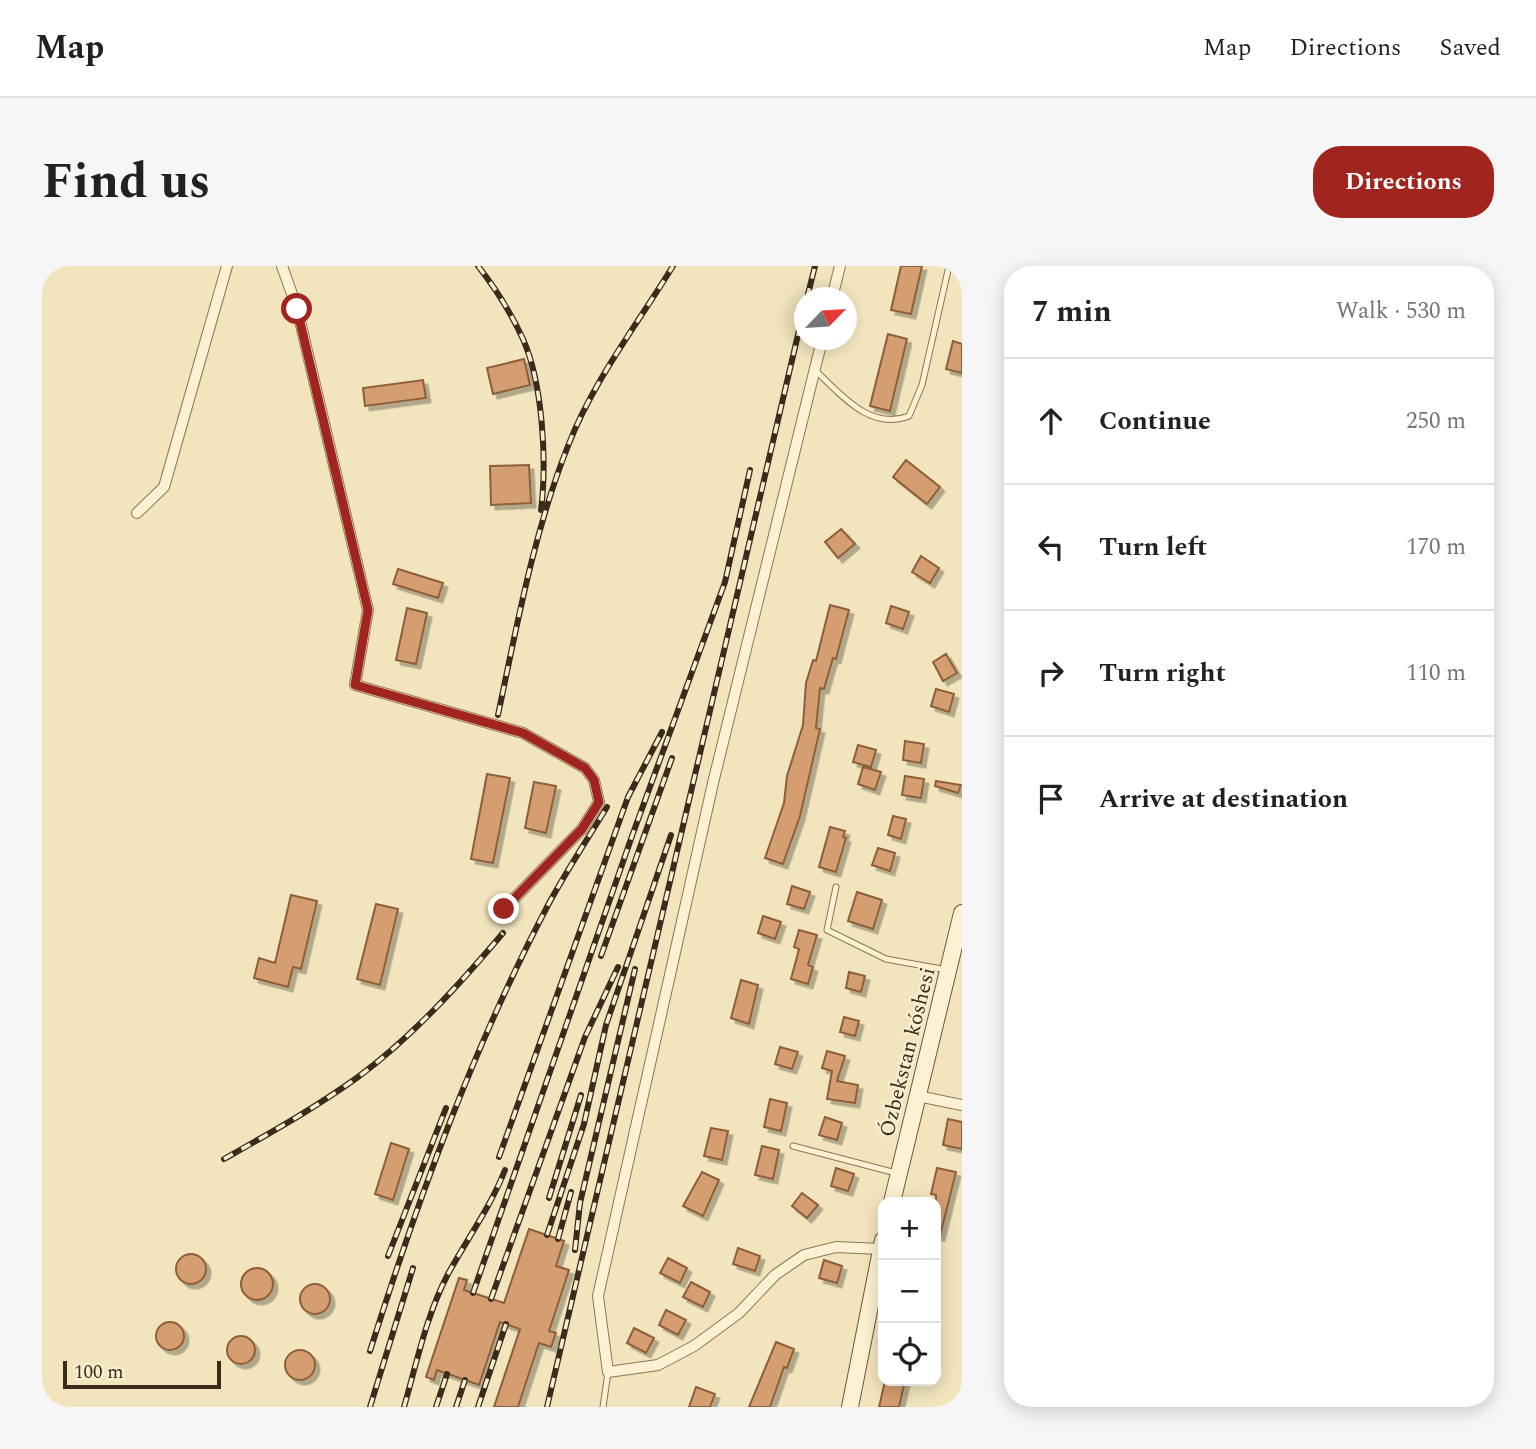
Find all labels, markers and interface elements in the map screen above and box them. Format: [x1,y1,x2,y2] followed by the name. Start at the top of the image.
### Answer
[35,23,104,73] text: Map
[1203,30,1251,66] text: Map
[1289,30,1401,66] text: Directions
[1439,30,1501,66] text: Saved
[42,145,210,220] text: Find us
[1313,146,1494,218] button: Directions
[794,287,857,350] north arrow
[1032,289,1112,335] text: 7 min
[281,293,312,324] route start
[1336,294,1466,329] text: Walk · 530 m
[1099,401,1211,441] text: Continue
[1032,402,1070,440] icon: ahead
[1406,404,1466,439] text: 250 m
[1099,527,1207,567] text: Turn left
[1032,528,1070,566] icon: left
[1406,530,1466,565] text: 170 m
[1099,653,1226,693] text: Turn right
[1032,654,1070,692] icon: right
[1406,656,1466,691] text: 110 m
[1099,779,1348,819] text: Arrive at destination
[1032,780,1070,818] icon: arrive
[488,893,519,924] route end
[871,964,945,1140] street label: Ózbekstan kóshesi
[878,1197,941,1386] map controls
[878,1197,941,1260] button: +
[878,1260,941,1323] button: −
[878,1323,941,1386] button: locate
[63,1358,220,1390] scale bar
[74,1358,124,1387] text: 100 m

